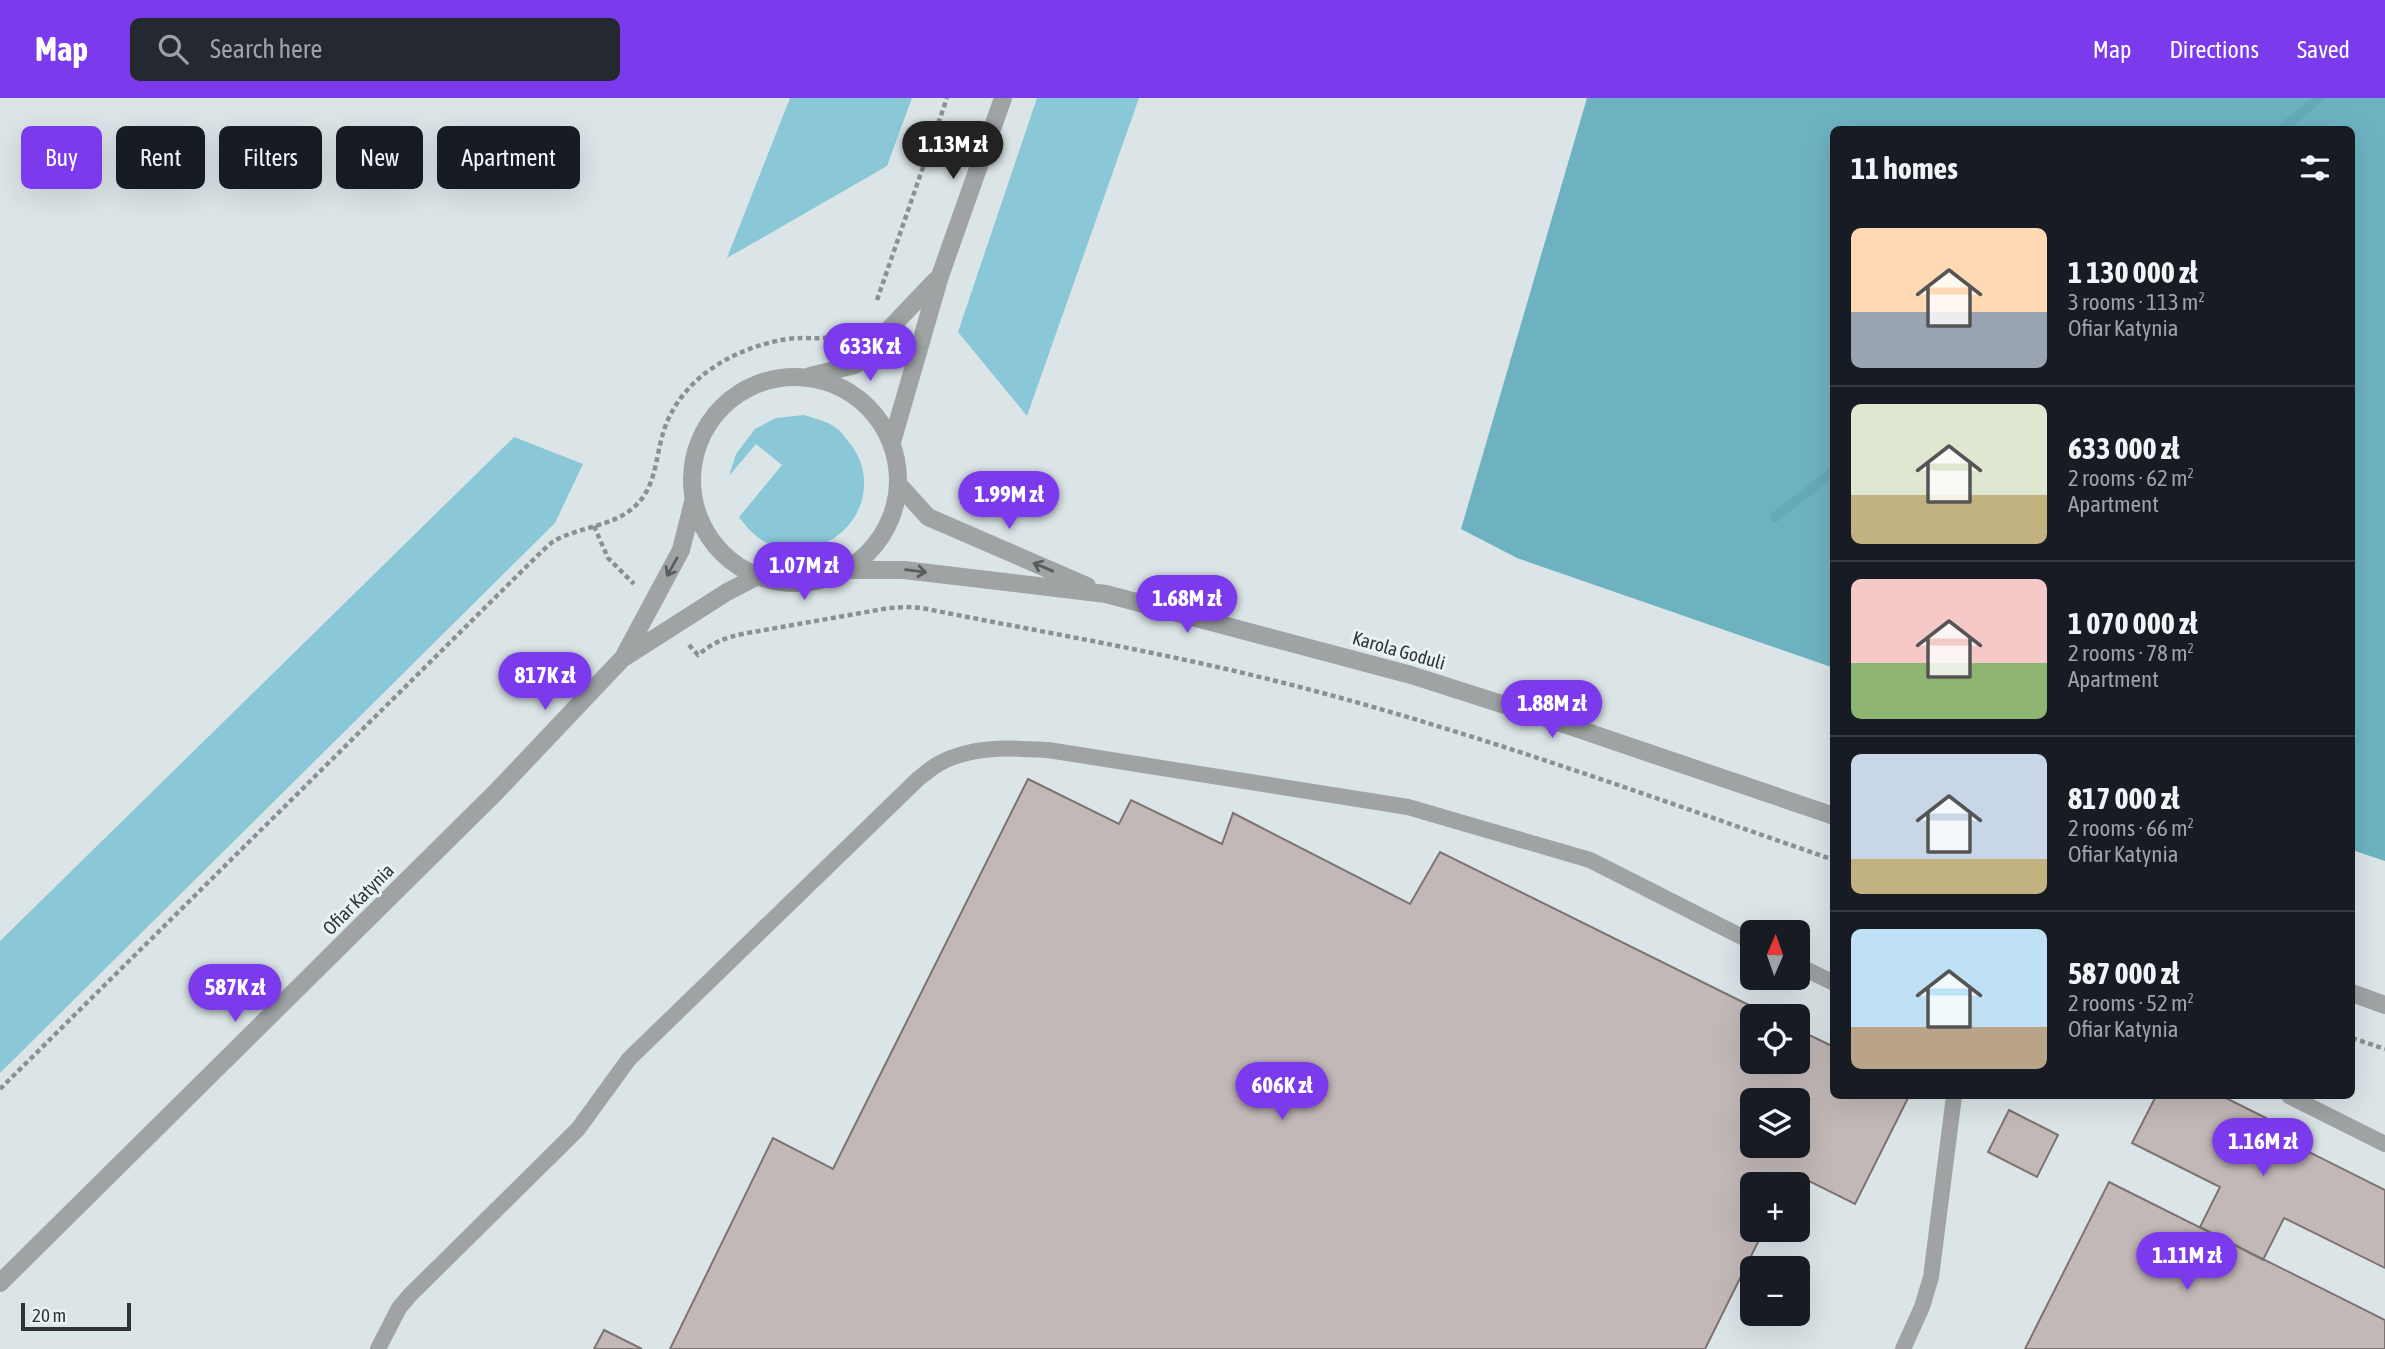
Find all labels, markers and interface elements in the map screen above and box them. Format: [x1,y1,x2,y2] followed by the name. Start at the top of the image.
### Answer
[130,18,620,81] search box
[35,30,88,68] text: Map
[154,30,192,68] icon: search
[210,34,322,64] text: Search here
[2093,36,2131,63] text: Map
[2169,36,2259,63] text: Directions
[2297,36,2350,63] text: Saved
[881,122,1025,181] pin: 1.13M zł
[21,126,102,189] chip: Buy
[116,126,205,189] chip: Rent
[219,126,322,189] chip: Filters
[336,126,423,189] chip: New
[437,126,580,189] chip: Apartment
[918,131,988,157] text: 1.13M zł
[2296,149,2334,187] icon: filters
[1851,151,1958,185] text: 11 homes
[2068,255,2198,289] text: 1 130 000 zł
[1907,256,1991,340] icon: home
[2068,289,2205,315] text: 3 rooms · 113 m²
[2068,315,2178,341] text: Ofiar Katynia
[805,324,935,383] pin: 633K zł
[839,333,901,359] text: 633K zł
[2068,431,2180,465] text: 633 000 zł
[1907,432,1991,516] icon: home
[2068,465,2194,491] text: 2 rooms · 62 m²
[937,472,1081,531] pin: 1.99M zł
[974,481,1044,507] text: 1.99M zł
[2068,491,2159,517] text: Apartment
[732,542,876,602] pin: 1.07M zł
[769,552,839,578] text: 1.07M zł
[665,556,678,577] one-way arrow
[1033,560,1055,573] one-way arrow
[904,565,927,578] one-way arrow
[1115,575,1259,635] pin: 1.68M zł
[1152,585,1222,611] text: 1.68M zł
[2068,606,2198,640] text: 1 070 000 zł
[1907,607,1991,691] icon: home
[1350,626,1448,674] street label: Karola Goduli
[2068,640,2194,666] text: 2 rooms · 78 m²
[480,652,610,712] pin: 817K zł
[514,662,576,688] text: 817K zł
[2068,666,2159,692] text: Apartment
[1480,680,1624,740] pin: 1.88M zł
[1517,690,1587,716] text: 1.88M zł
[2068,781,2180,815] text: 817 000 zł
[1907,782,1991,866] icon: home
[2068,815,2194,841] text: 2 rooms · 66 m²
[2068,841,2178,867] text: Ofiar Katynia
[318,859,398,939] street label: Ofiar Katynia
[1740,920,1810,990] north arrow
[1740,920,1810,1326] map controls
[2068,956,2180,990] text: 587 000 zł
[1907,957,1991,1041] icon: home
[170,964,300,1024] pin: 587K zł
[204,974,266,1000] text: 587K zł
[2068,990,2194,1016] text: 2 rooms · 52 m²
[1740,1004,1810,1074] button: locate
[2068,1016,2178,1042] text: Ofiar Katynia
[1217,1062,1347,1122] pin: 606K zł
[1251,1072,1313,1098] text: 606K zł
[1740,1088,1810,1158] button: layers
[2191,1118,2335,1178] pin: 1.16M zł
[2228,1128,2298,1154] text: 1.16M zł
[1740,1172,1810,1242] button: +
[2115,1232,2259,1292] pin: 1.11M zł
[2152,1242,2222,1268] text: 1.11M zł
[1740,1256,1810,1326] button: −
[21,1300,131,1332] scale bar
[32,1304,66,1326] text: 20 m

